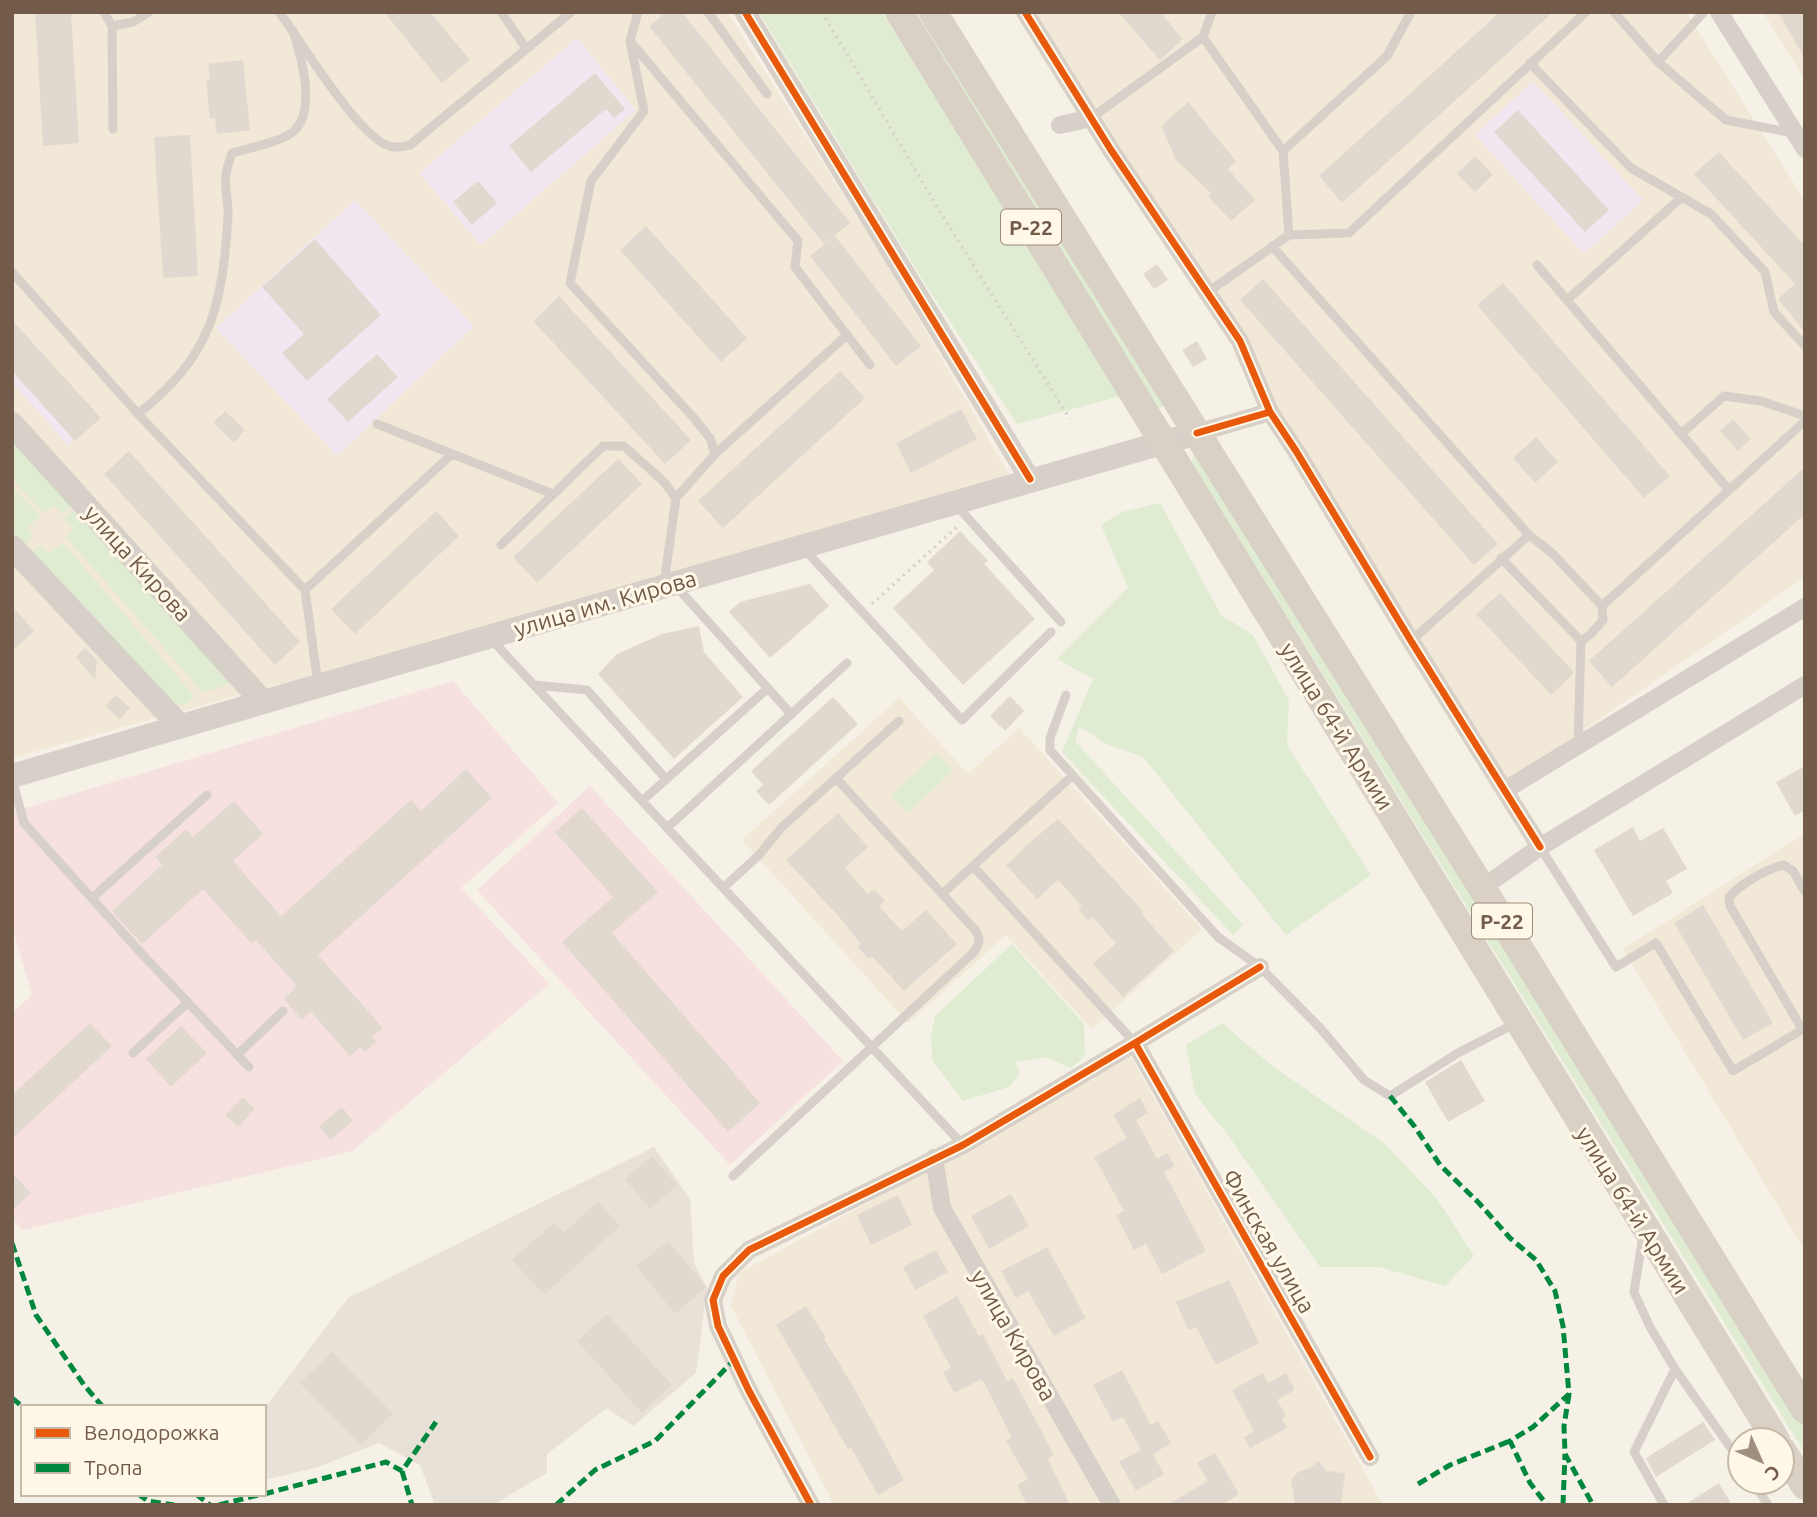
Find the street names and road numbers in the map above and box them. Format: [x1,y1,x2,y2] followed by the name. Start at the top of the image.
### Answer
[1001,210,1061,244] road number: Р-22
[79,500,197,626] street label: улица Кирова
[511,565,699,641] street label: улица им. Кирова
[1276,638,1398,814] street label: улица 64-й Армии
[1472,904,1532,939] road number: Р-22
[1572,1122,1694,1298] street label: улица 64-й Армии
[1218,1165,1320,1317] street label: Финская улица
[966,1265,1062,1405] street label: улица Кирова

